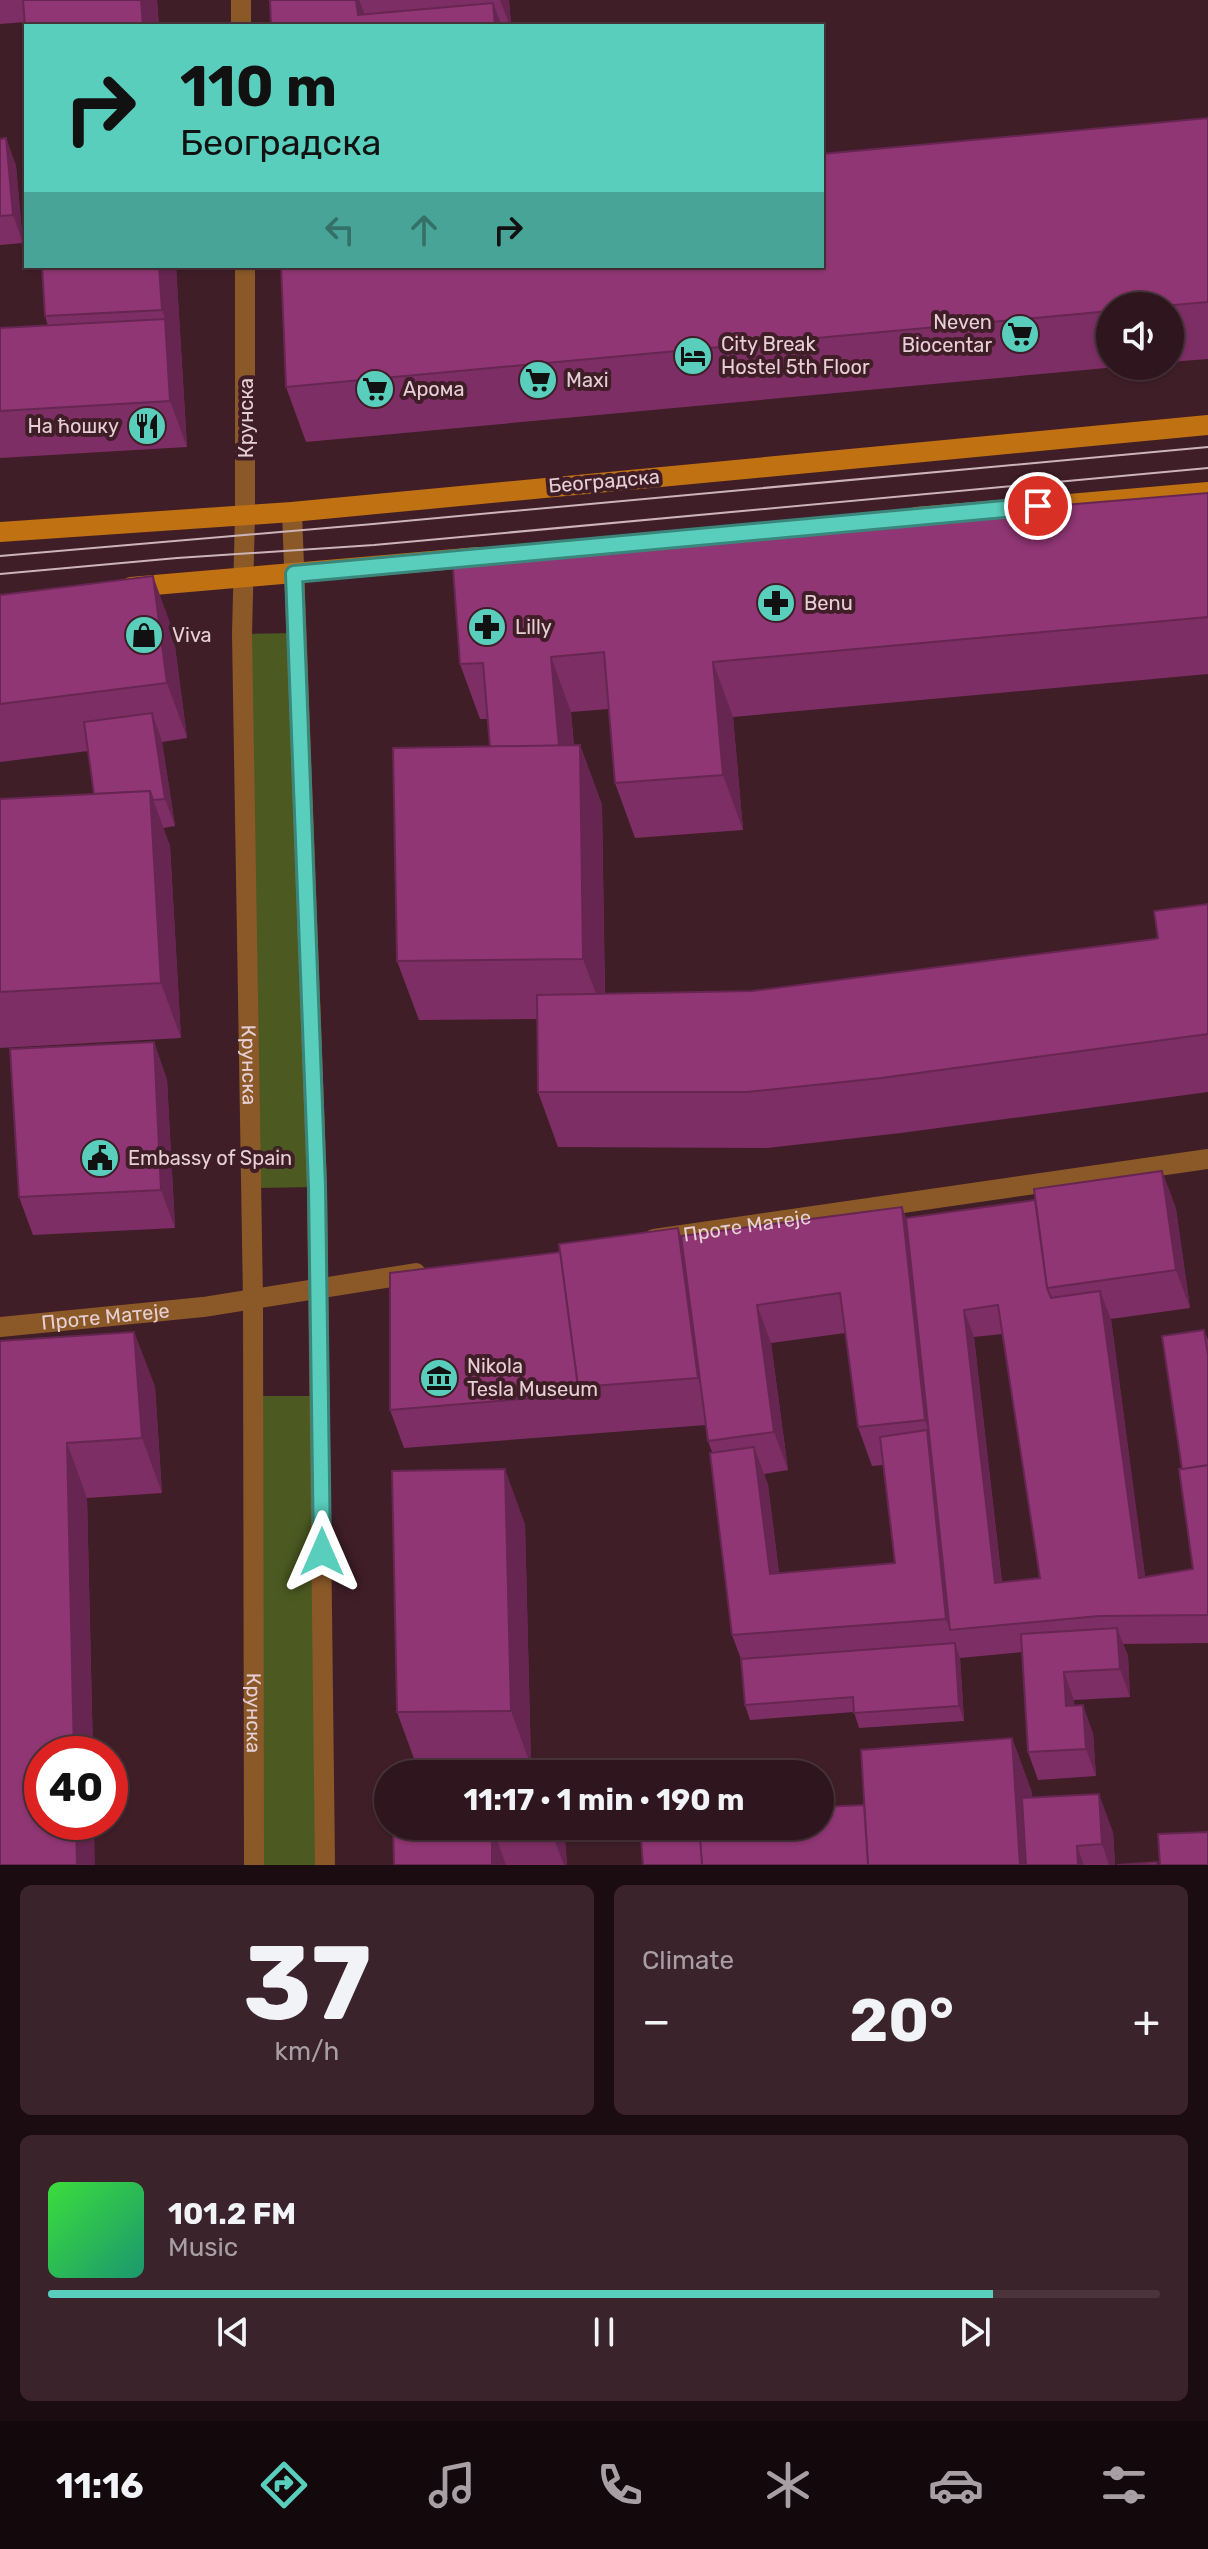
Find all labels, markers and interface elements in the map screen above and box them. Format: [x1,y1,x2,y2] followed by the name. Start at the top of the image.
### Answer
[180,54,337,120] text: 110 m
[48,56,152,160] icon: right
[180,121,381,164] text: Београдска
[318,208,362,252] icon: left
[402,208,446,252] icon: ahead
[486,208,530,252] icon: right
[1096,292,1184,380] map controls
[1096,292,1184,380] button: sound
[902,310,992,357] place label: Neven Biocentar
[999,313,1041,355] supermarket icon: Neven Biocentar
[721,332,870,379] place label: City Break Hostel 5th Floor
[672,335,714,377] hotel icon: City Break Hostel 5th Floor
[517,359,559,401] supermarket icon: Maxi
[354,368,396,410] supermarket icon: Арома
[566,368,609,392] place label: Maxi
[403,377,464,401] place label: Арома
[234,378,258,458] street label: Крунска
[126,405,168,447] restaurant icon: На ћошку
[28,414,119,438] place label: На ћошку
[547,464,661,498] street label: Београдска
[1004,472,1072,540] pin
[1016,484,1060,528] icon: arrive
[755,582,797,624] pharmacy icon: Benu
[804,591,853,615] place label: Benu
[466,606,508,648] pharmacy icon: Lilly
[123,614,165,656] shop icon: Viva
[515,615,552,639] place label: Lilly
[172,623,212,647] place label: Viva
[236,1025,262,1105] street label: Крунска
[79,1137,121,1179] public building icon: Embassy of Spain
[128,1146,292,1170] place label: Embassy of Spain
[682,1204,812,1247] street label: Проте Матеје
[40,1298,171,1335] street label: Проте Матеје
[467,1354,598,1401] place label: Nikola Tesla Museum
[418,1357,460,1399] museum icon: Nikola Tesla Museum
[280,1510,364,1594] position arrow
[242,1673,266,1753] street label: Крунска
[24,1736,128,1840] speed limit sign: 40
[463,1782,745,1818] text: 11:17 · 1 min · 190 m
[243,1922,371,2045] text: 37
[642,1945,734,1976] text: Climate
[849,1985,954,2056] text: 20°
[642,1995,671,2047] text: −
[1133,1995,1160,2047] text: +
[275,2036,339,2067] text: km/h
[168,2196,296,2232] text: 101.2 FM
[168,2232,238,2263] text: Music
[211,2310,255,2354] icon: previous
[582,2310,626,2354] icon: pause
[953,2310,997,2354] icon: next
[256,2457,312,2513] icon: directions
[424,2457,480,2513] icon: music
[592,2457,648,2513] icon: phone
[760,2457,816,2513] icon: climate
[928,2457,984,2513] icon: car
[1096,2457,1152,2513] icon: filters
[56,2464,144,2507] text: 11:16

